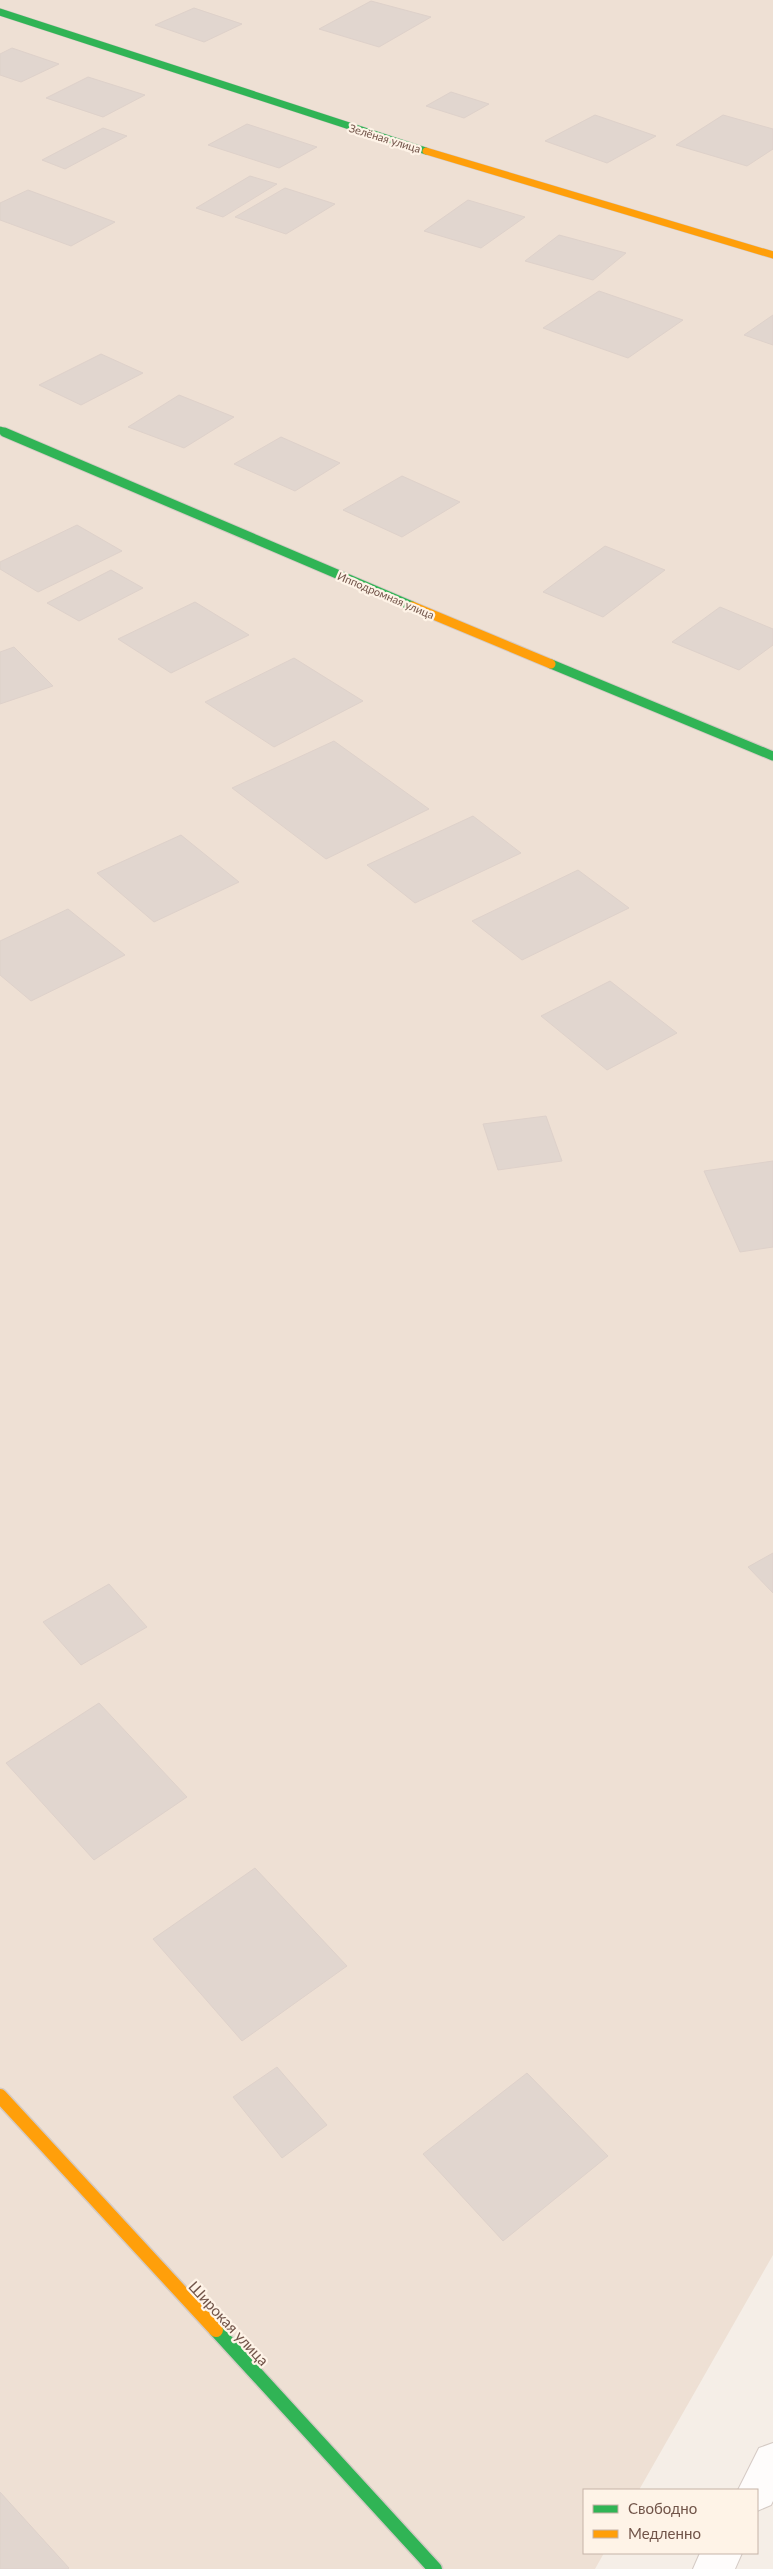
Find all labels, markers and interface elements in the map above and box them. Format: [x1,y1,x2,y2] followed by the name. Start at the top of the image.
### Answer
[348,121,422,155] street label: Зелёная улица
[336,569,436,621] street label: Ипподромная улица
[185,2277,273,2369] street label: Широкая улица
[583,2489,758,2554] legend
[628,2499,697,2517] text: Свободно
[628,2524,701,2542] text: Медленно

